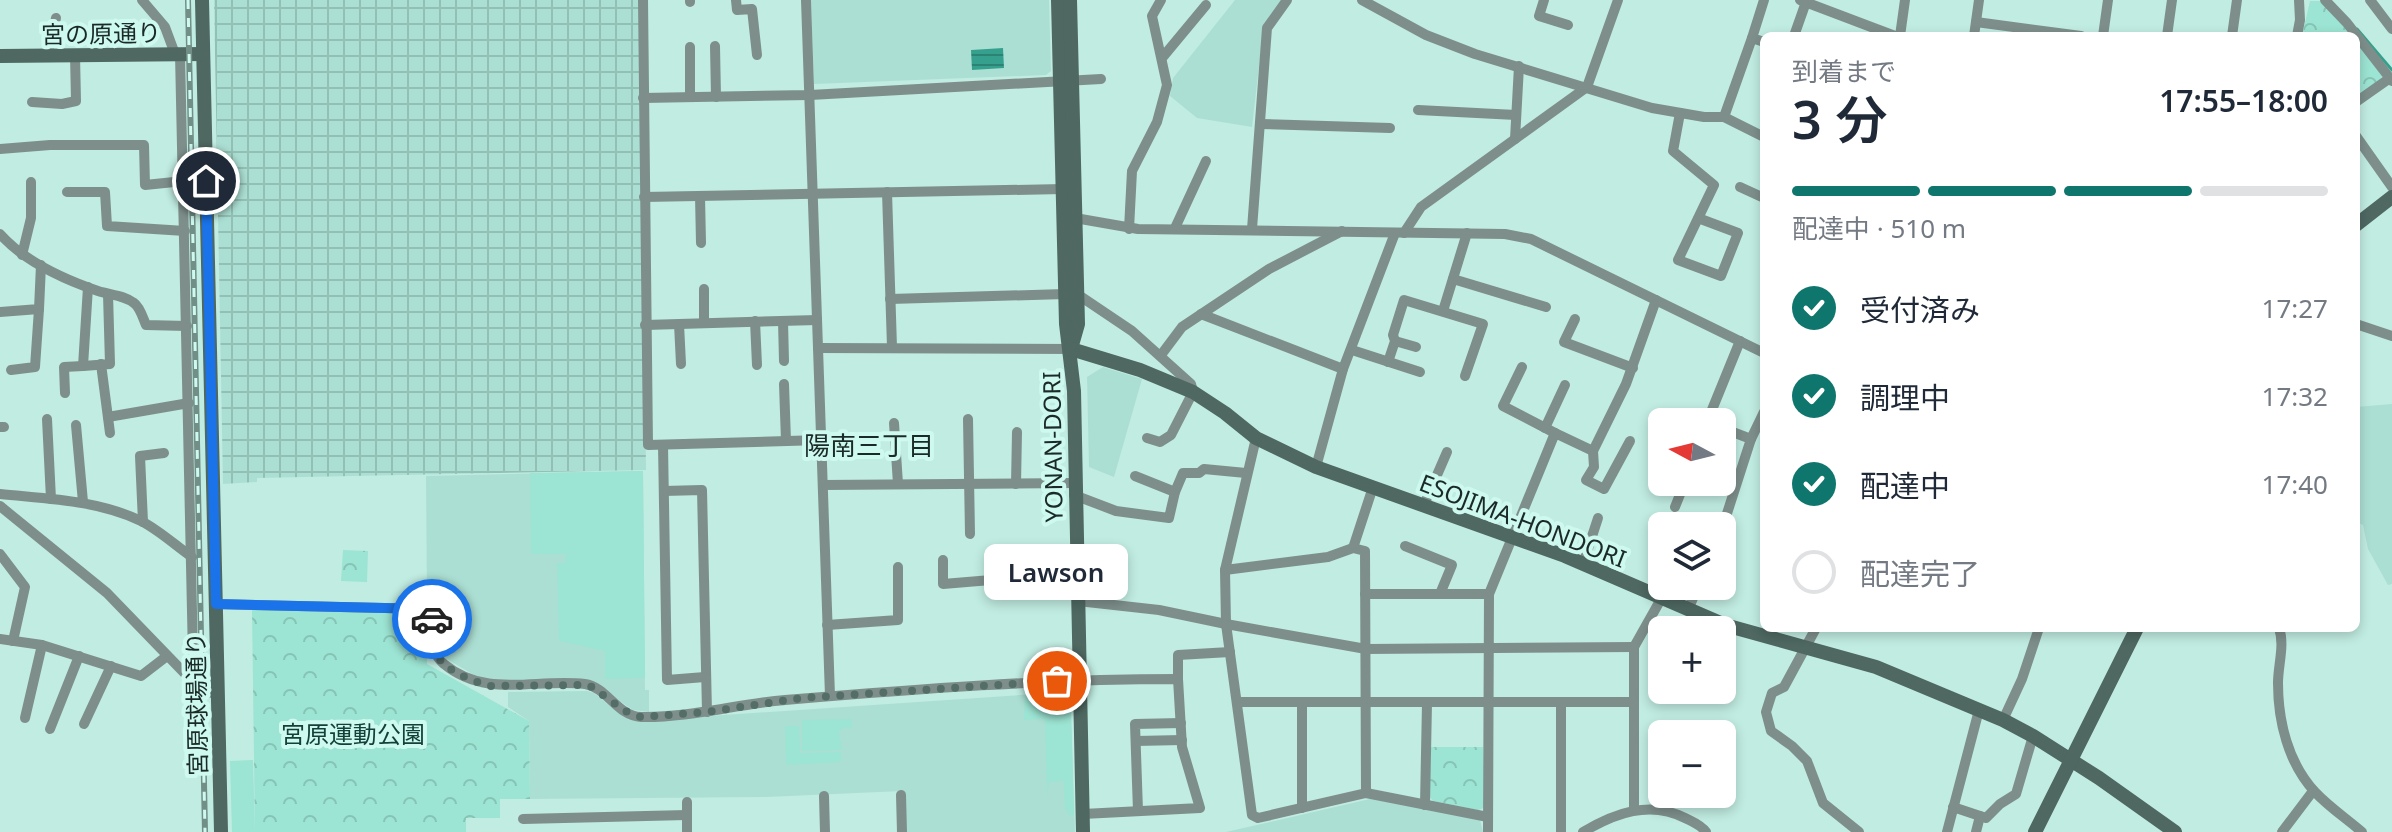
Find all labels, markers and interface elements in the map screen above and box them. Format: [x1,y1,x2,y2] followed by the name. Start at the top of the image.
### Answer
[41,15,161,51] street label: 宮の原通り
[1792,53,1896,89] text: 到着まで
[2159,80,2328,121] text: 17:55–18:00
[1792,83,1887,154] text: 3 分
[172,147,240,215] pin
[184,159,228,203] icon: home
[1792,210,1966,246] text: 配達中 · 510 m
[1792,286,1836,330] icon: check
[1860,289,1980,330] text: 受付済み
[2262,290,2328,326] text: 17:27
[1034,371,1070,523] street label: YONAN-DORI
[1792,374,1836,418] icon: check
[1860,377,1950,418] text: 調理中
[2262,378,2328,414] text: 17:32
[1648,408,1736,496] north arrow
[1648,408,1736,808] map controls
[804,427,934,463] district label: 陽南三丁目
[1792,462,1836,506] icon: check
[1415,465,1631,575] street label: ESOJIMA-HONDORI
[1860,465,1950,506] text: 配達中
[2262,466,2328,502] text: 17:40
[1648,512,1736,600] button: layers
[985,545,1129,601] callout: Lawson
[1860,553,1980,594] text: 配達完了
[1008,554,1104,590] text: Lawson
[392,579,472,659] courier
[410,597,454,641] icon: car
[1648,616,1736,704] button: +
[178,632,214,776] street label: 宮原球場通り
[1023,647,1091,715] pin
[1035,659,1079,703] icon: bag
[281,717,425,750] park label: 宮原運動公園
[1648,720,1736,808] button: −

